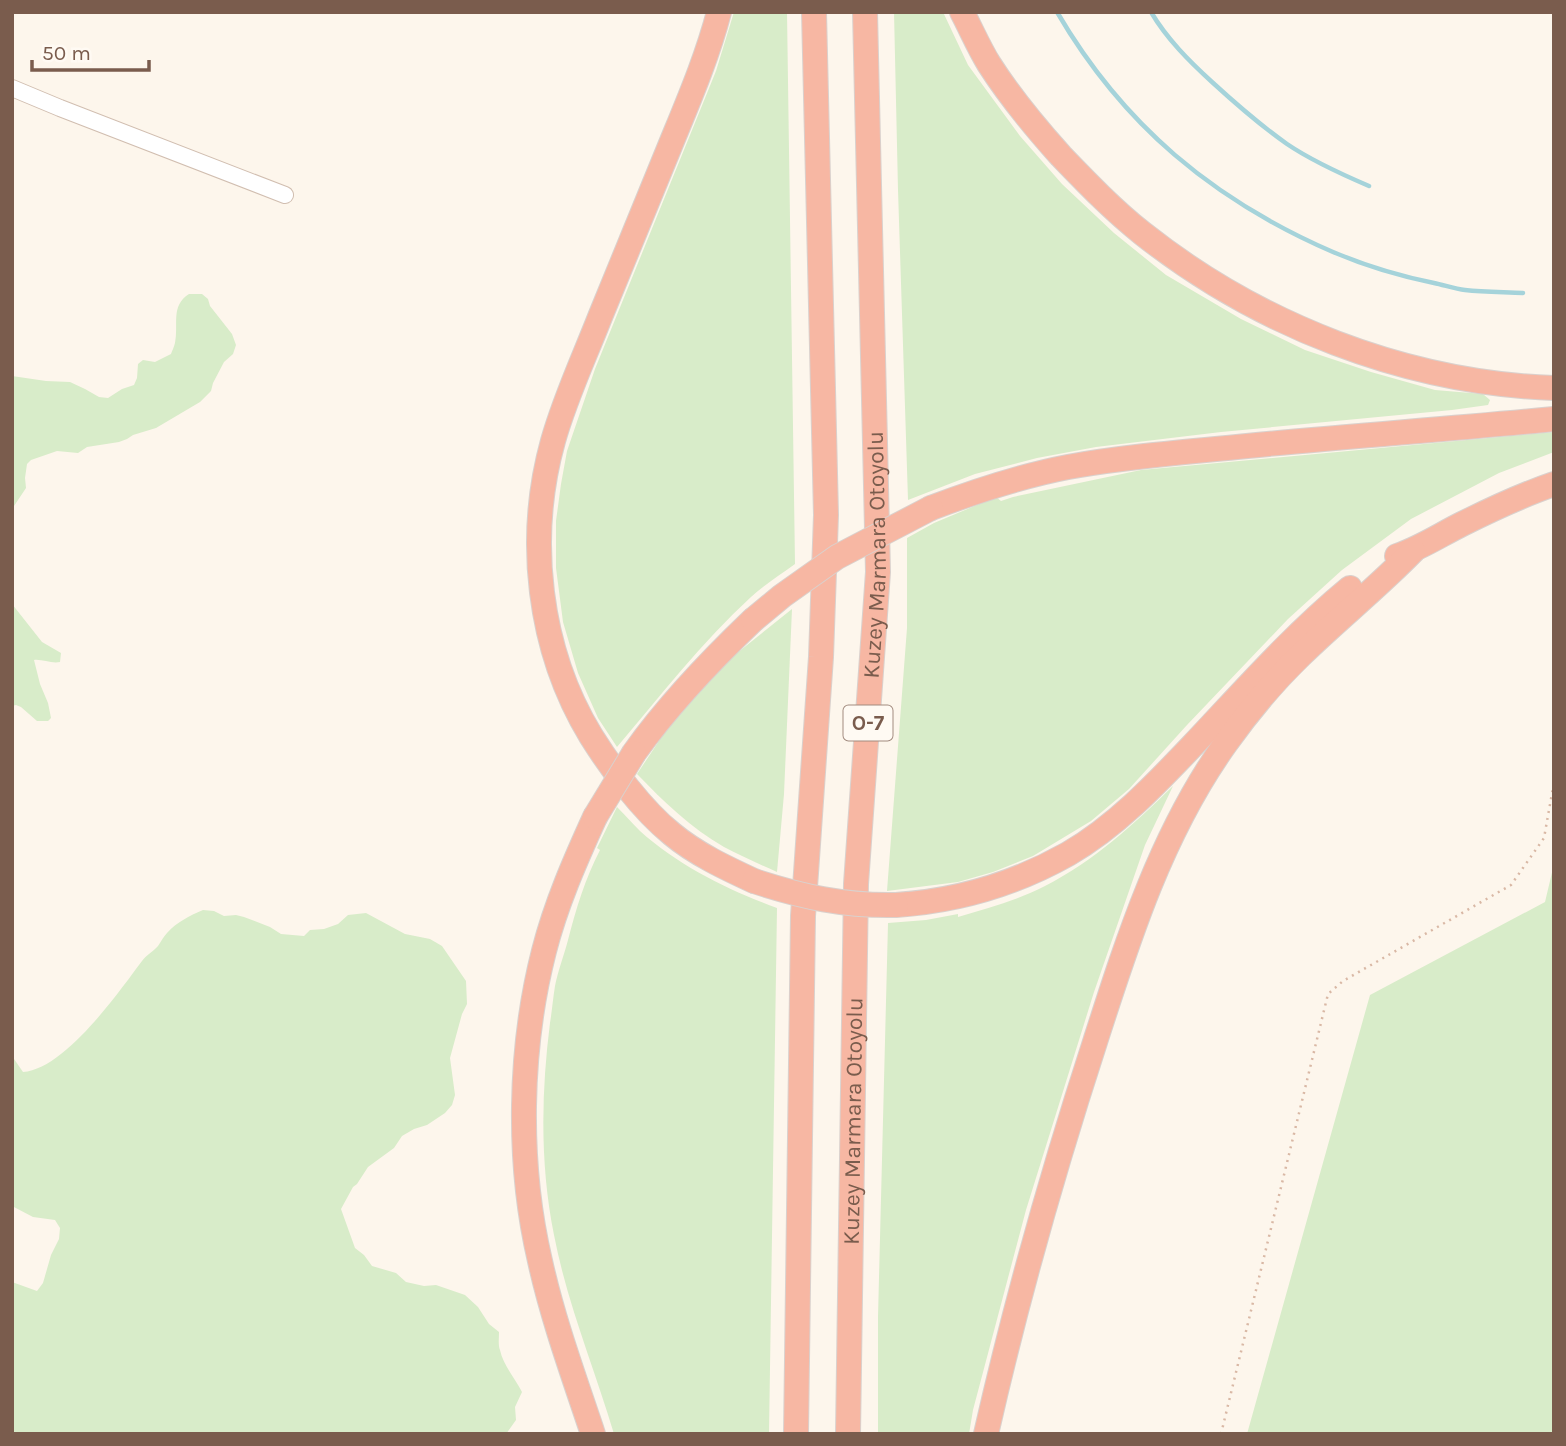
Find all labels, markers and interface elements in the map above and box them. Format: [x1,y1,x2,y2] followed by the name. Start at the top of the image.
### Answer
[32,28,149,72] scale bar
[42,41,91,65] text: 50 m
[857,431,892,679] street label: Kuzey Marmara Otoyolu
[844,706,892,740] road number: O-7
[837,997,868,1245] street label: Kuzey Marmara Otoyolu

